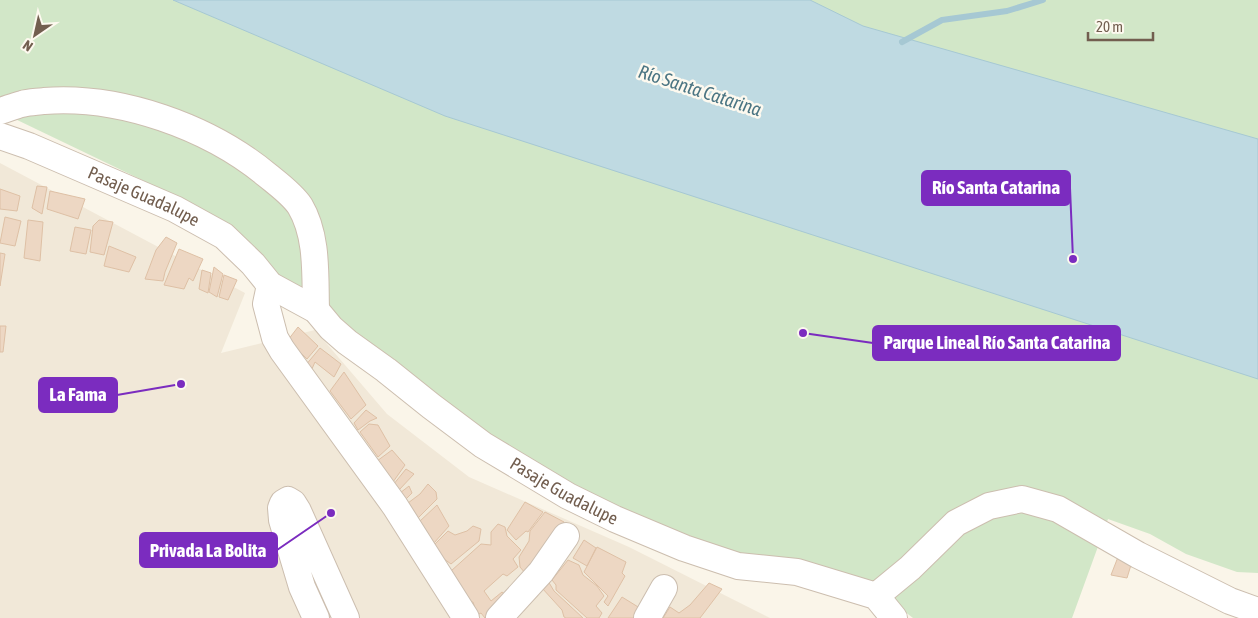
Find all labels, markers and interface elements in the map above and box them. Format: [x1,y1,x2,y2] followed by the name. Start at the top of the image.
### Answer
[10,10,60,60] north arrow
[1088,10,1153,42] scale bar
[1096,18,1123,35] text: 20 m
[20,37,36,55] text: N
[636,60,764,120] water label: Río Santa Catarina
[85,162,203,230] street label: Pasaje Guadalupe
[922,171,1070,205] callout: Río Santa Catarina
[932,176,1060,198] text: Río Santa Catarina
[873,326,1120,360] callout: Parque Lineal Río Santa Catarina
[884,331,1111,353] text: Parque Lineal Río Santa Catarina
[39,378,117,412] callout: La Fama
[49,383,107,405] text: La Fama
[506,453,622,529] street label: Pasaje Guadalupe
[140,533,277,567] callout: Privada La Bolita
[150,539,266,561] text: Privada La Bolita

